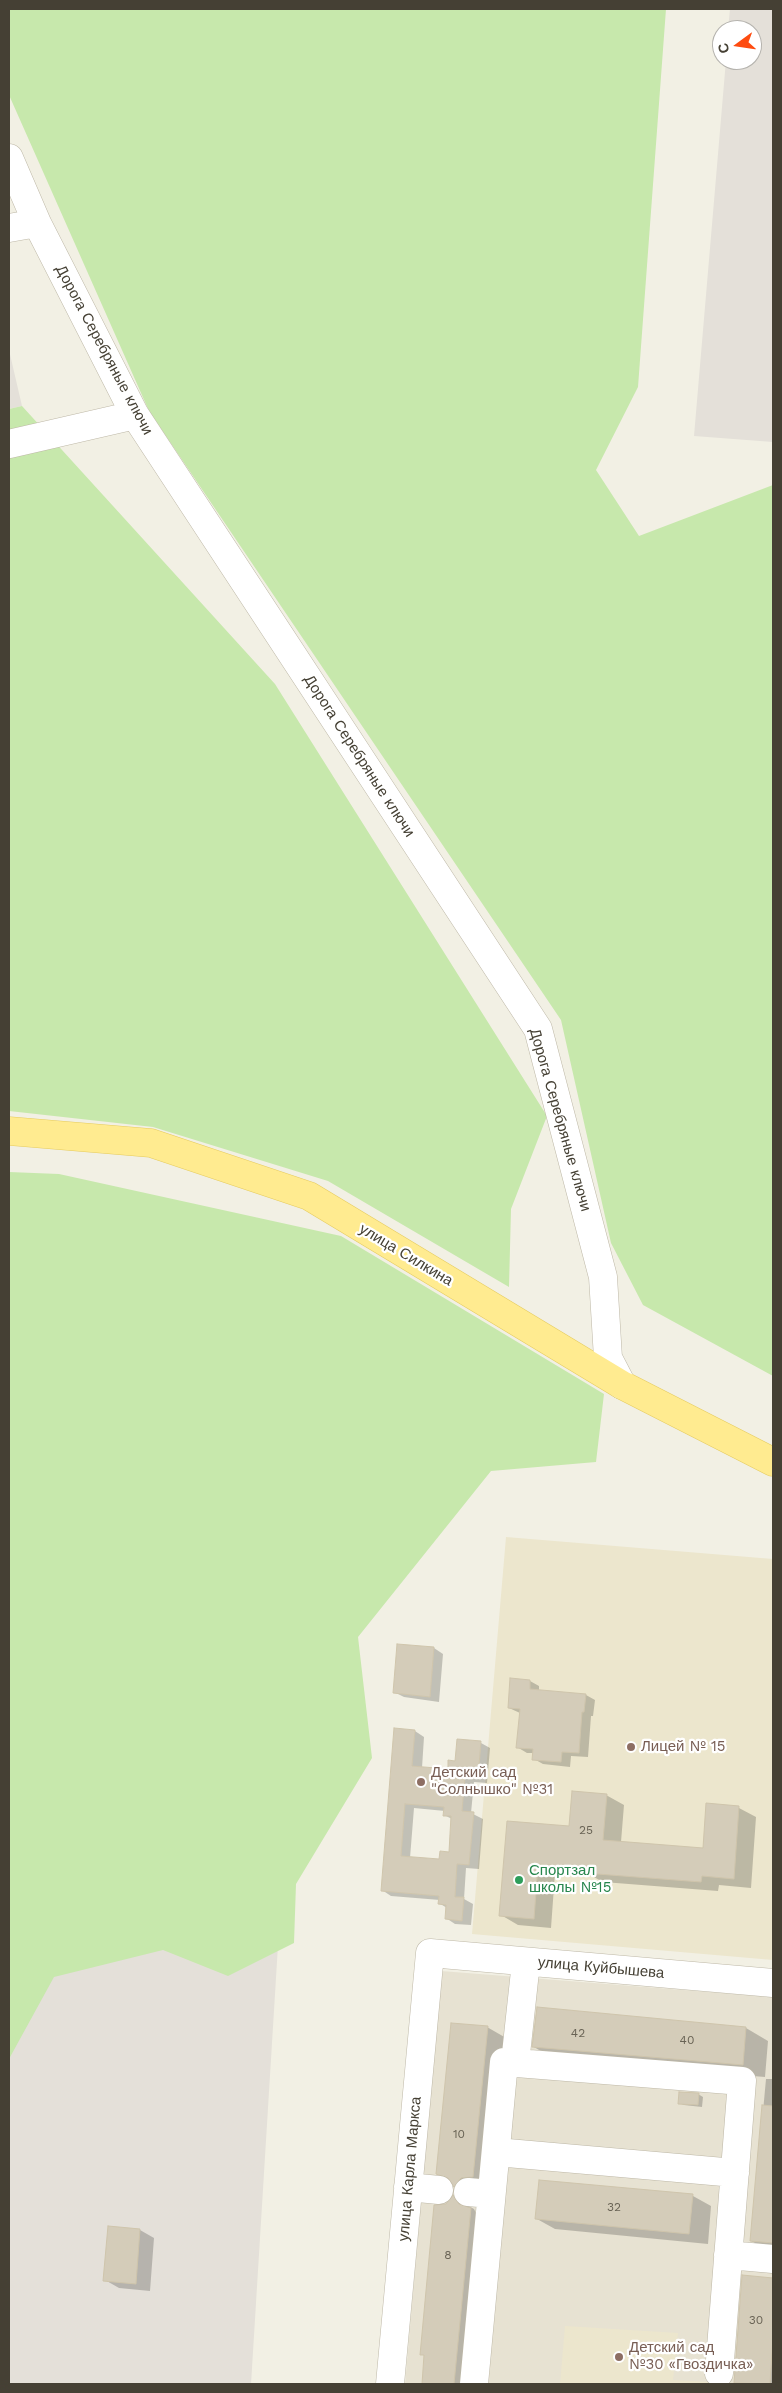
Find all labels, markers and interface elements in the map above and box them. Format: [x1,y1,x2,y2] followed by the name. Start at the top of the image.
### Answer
[712,20,762,70] north arrow
[714,42,732,55] text: С
[52,262,156,438] street label: Дорога Серебряные ключи
[300,672,418,840] street label: Дорога Серебряные ключи
[525,1026,595,1214] street label: Дорога Серебряные ключи
[356,1220,456,1290] street label: улица Силкина
[641,1738,726,1756] place label: Лицей № 15
[625,1741,637,1753] marker: Лицей № 15
[431,1764,553,1799] place label: Детский сад "Солнышко" №31
[415,1776,427,1788] marker: Детский сад "Солнышко" №31
[579,1823,593,1837] house number: 25
[529,1862,611,1897] place label: Спортзал школы №15
[513,1874,525,1886] marker: Спортзал школы №15
[537,1954,665,1982] street label: улица Куйбышева
[571,2026,585,2040] house number: 42
[680,2033,694,2047] house number: 40
[395,2096,425,2242] street label: улица Карла Маркса
[453,2127,465,2141] house number: 10
[607,2200,621,2214] house number: 32
[444,2248,452,2262] house number: 8
[749,2313,763,2327] house number: 30
[629,2339,753,2374] place label: Детский сад №30 «Гвоздичка»
[613,2351,625,2363] marker: Детский сад №30 «Гвоздичка»

